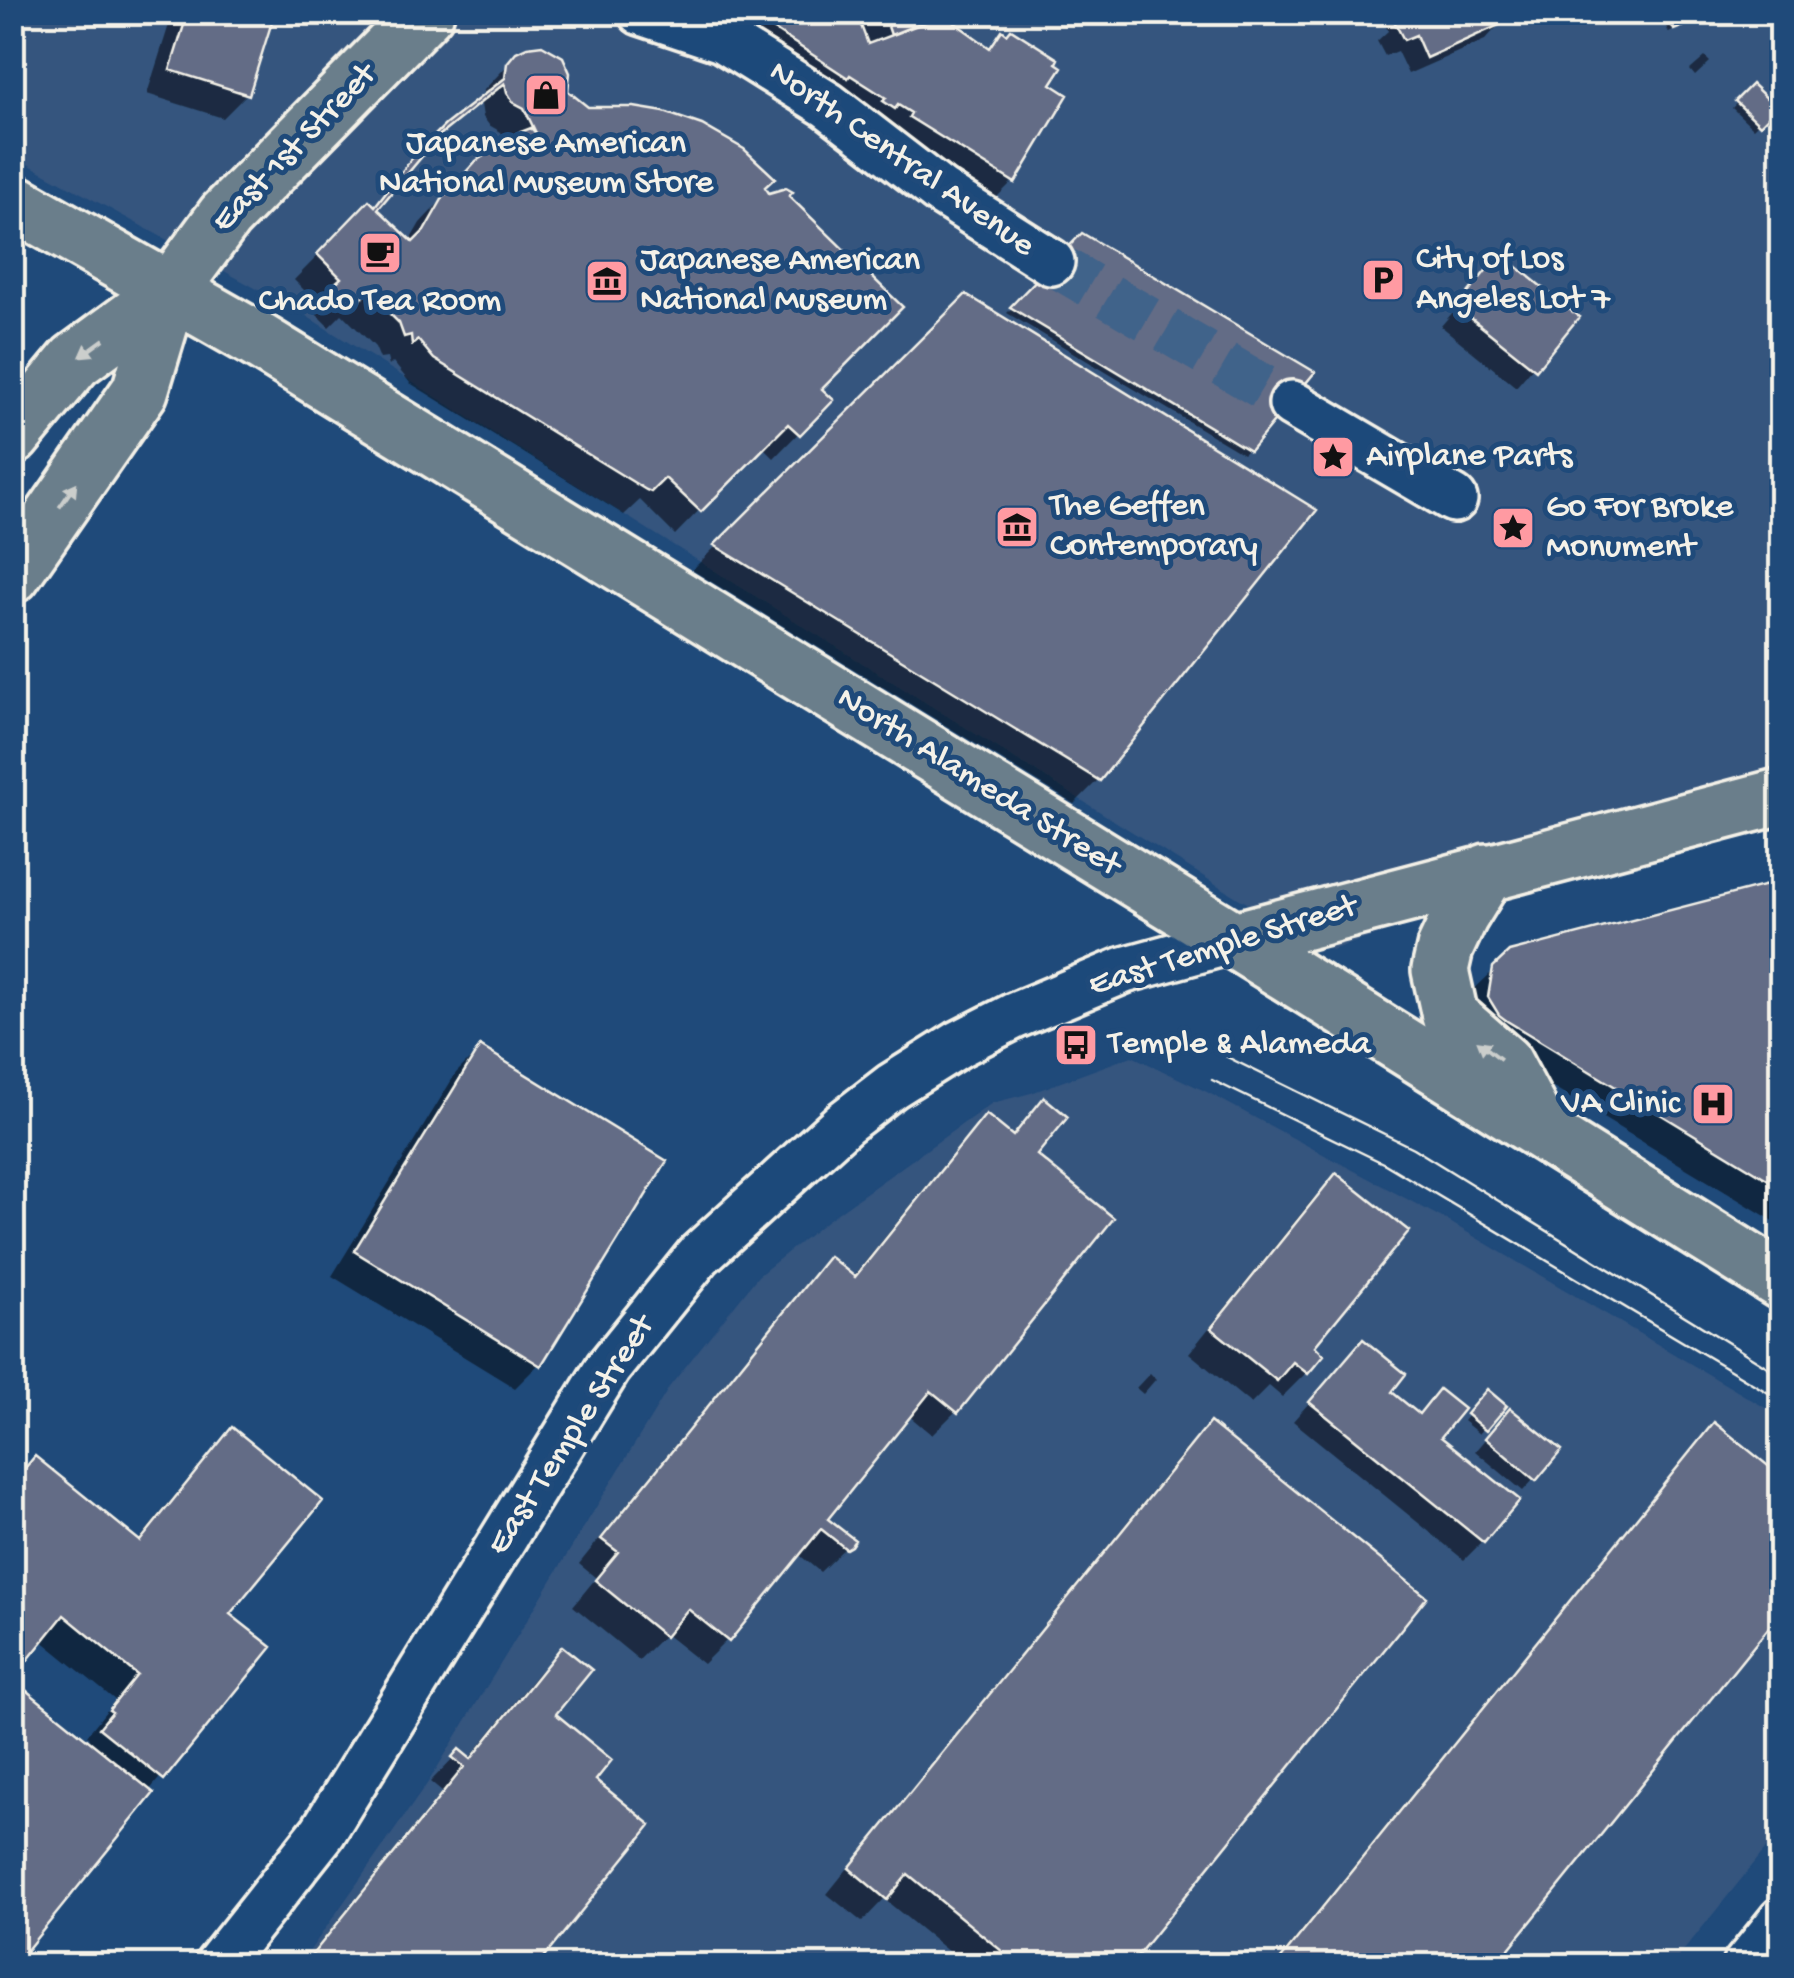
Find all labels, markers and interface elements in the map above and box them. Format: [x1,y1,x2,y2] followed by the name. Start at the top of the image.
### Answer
[760,53,1043,268] street label: North Central Avenue
[204,54,388,242] street label: East 1st Street
[523,72,569,118] shop icon: Japanese American National Museum Store
[379,124,714,205] place label: Japanese American National Museum Store
[357,230,403,276] cafe icon: Chado Tea Room
[1416,240,1611,321] place label: City of Los Angeles Lot 7
[640,241,920,322] place label: Japanese American National Museum
[1360,257,1406,303] parking icon: City of Los Angeles Lot 7
[584,258,630,304] museum icon: Japanese American National Museum
[259,282,502,323] place label: Chado Tea Room
[79,338,105,358] one-way arrow
[1310,434,1356,480] place icon: Airplane Parts
[1366,437,1573,478] place label: Airplane Parts
[58,482,77,508] one-way arrow
[1048,487,1258,568] place label: The Geffen Contemporary
[1546,488,1734,569] place label: Go For Broke Monument
[994,504,1040,550] museum icon: The Geffen Contemporary
[1490,505,1536,551] place icon: Go For Broke Monument
[828,679,1130,888] street label: North Alameda Street
[1084,886,1364,1007] street label: East Temple Street
[1053,1022,1099,1068] bus stop icon: Temple & Alameda
[1106,1025,1372,1066] place label: Temple & Alameda
[1476,1040,1502,1061] one-way arrow
[1690,1081,1736,1127] hospital icon: VA Clinic
[1560,1084,1681,1125] place label: VA Clinic
[479,1306,666,1564] street label: East Temple Street

